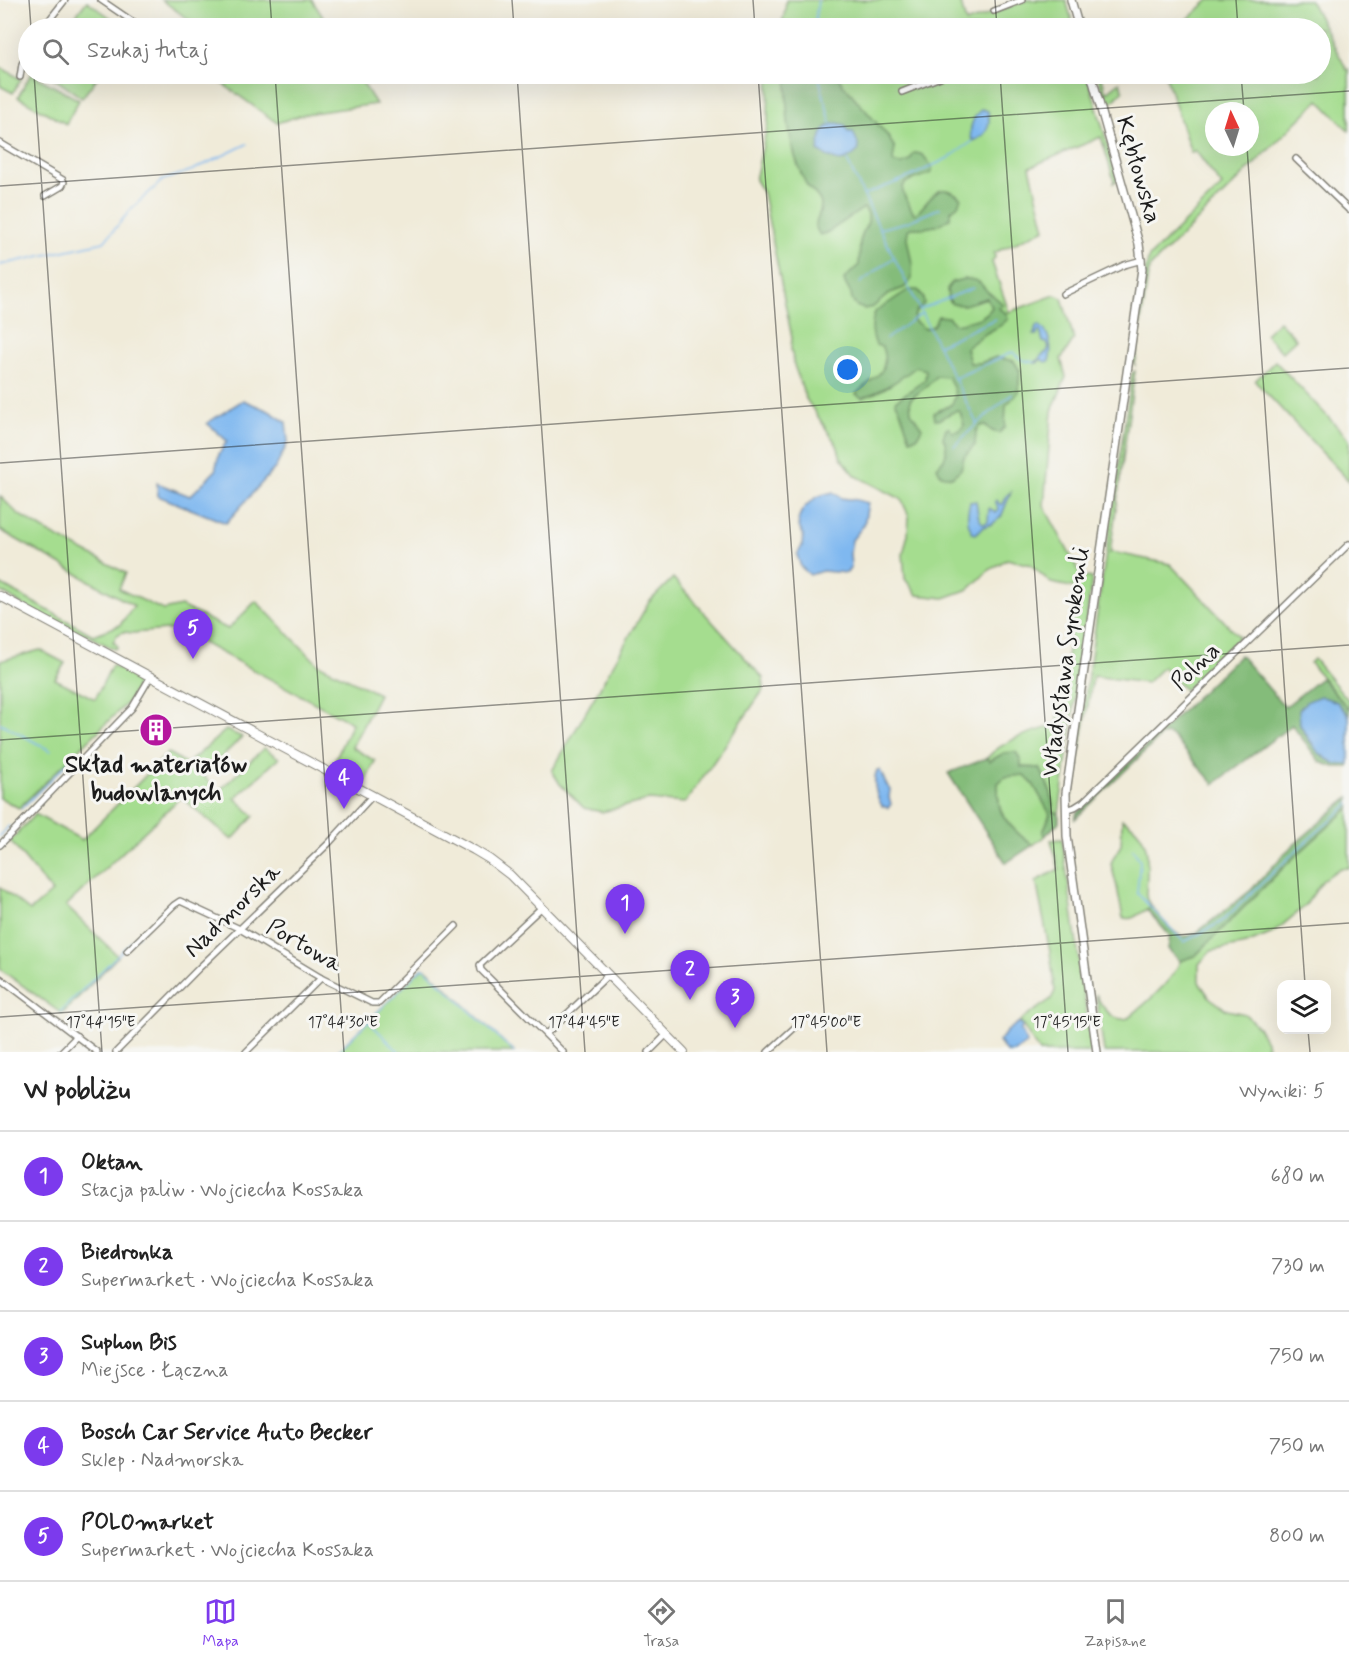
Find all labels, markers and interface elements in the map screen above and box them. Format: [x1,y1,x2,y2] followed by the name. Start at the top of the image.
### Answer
[18,18,1331,84] search box
[39,35,72,68] icon: search
[87,37,209,65] text: Szukaj tutaj
[1205,102,1259,156] north arrow
[1108,113,1168,227] street label: Kębłowska
[833,355,862,384] your location
[1035,545,1097,779] street label: Władysława Syrokomli
[174,610,212,659] pin: 5
[1165,636,1227,698] street label: Polna
[138,712,174,748] building icon: Skład materiałów budowlanych
[65,750,247,809] place label: Skład materiałów budowlanych
[324,760,364,809] pin: 4
[178,857,289,965] street label: Nadmorska
[606,884,644,934] pin: 1
[261,912,348,980] street label: Portowa
[670,950,710,1000] pin: 2
[716,978,754,1028] pin: 3
[1277,980,1331,1034] map controls
[1277,980,1331,1034] button: layers
[66,1013,136,1033] text: 17°44'15"E
[308,1013,378,1033] text: 17°44'30"E
[548,1013,620,1033] text: 17°44'45"E
[791,1013,861,1033] text: 17°45'00"E
[1033,1013,1101,1033] text: 17°45'15"E
[24,1074,130,1108] text: W pobliżu
[1239,1078,1325,1105] text: Wyniki: 5
[81,1149,143,1177] text: Oktan
[39,1163,48,1190] text: 1
[1270,1163,1325,1190] text: 680 m
[81,1177,364,1204] text: Stacja paliw · Wojciecha Kossaka
[81,1239,173,1267] text: Biedronka
[39,1253,48,1280] text: 2
[1271,1253,1325,1280] text: 730 m
[81,1267,374,1294] text: Supermarket · Wojciecha Kossaka
[81,1329,177,1357] text: Suphon Bis
[39,1343,48,1370] text: 3
[1269,1343,1325,1370] text: 750 m
[81,1357,229,1384] text: Miejsce · Łączna
[81,1419,373,1447] text: Bosch Car Service Auto Becker
[38,1433,49,1460] text: 4
[1269,1433,1325,1460] text: 750 m
[81,1447,243,1474] text: Sklep · Nadmorska
[81,1509,214,1537] text: POLOmarket
[38,1523,50,1550] text: 5
[1269,1523,1325,1550] text: 800 m
[81,1537,374,1564] text: Supermarket · Wojciecha Kossaka
[202,1595,239,1652] tab: Mapa
[643,1595,679,1652] tab: Trasa
[1084,1595,1147,1652] tab: Zapisane

